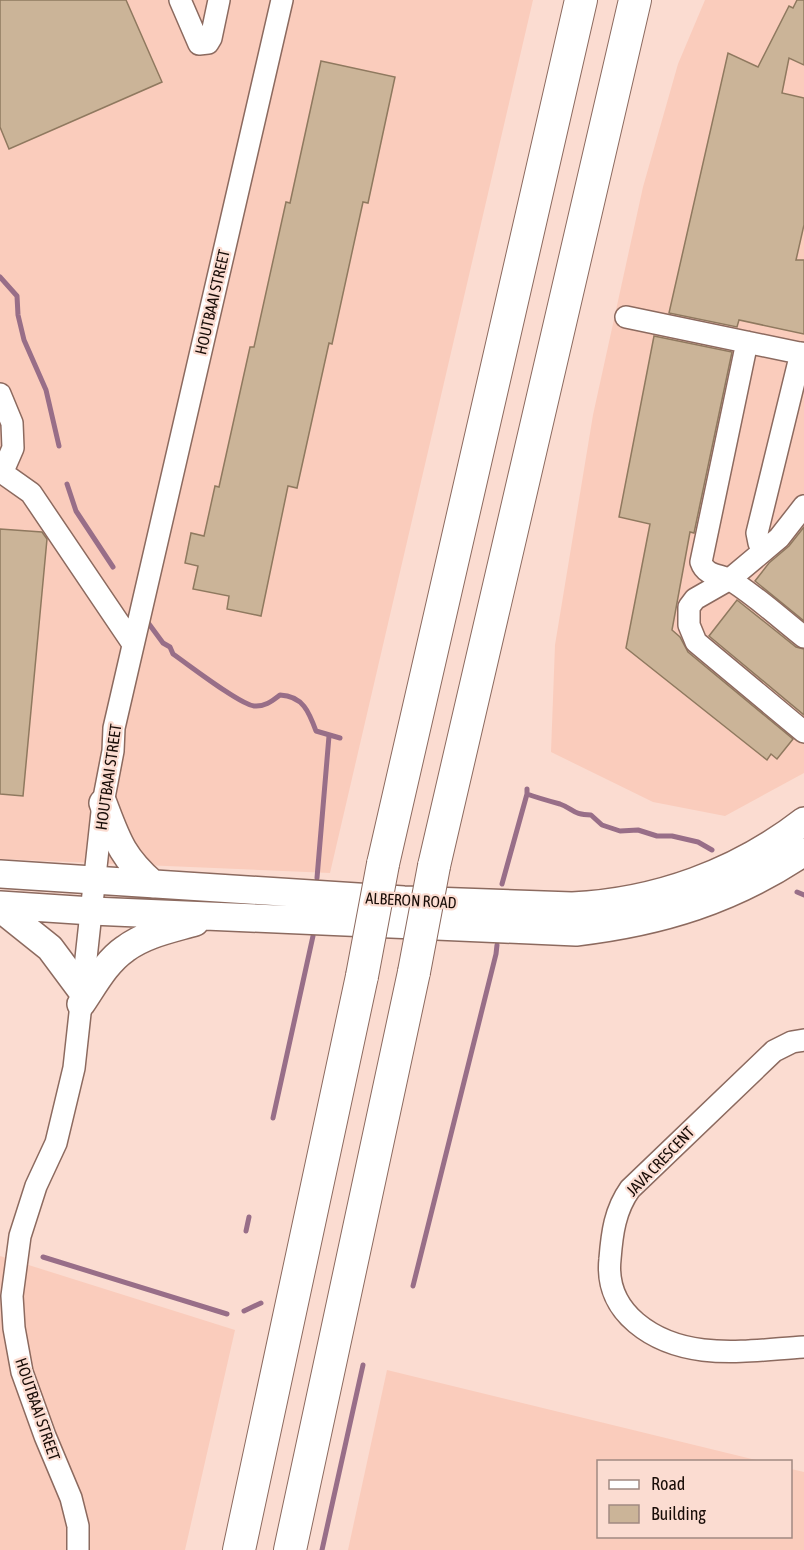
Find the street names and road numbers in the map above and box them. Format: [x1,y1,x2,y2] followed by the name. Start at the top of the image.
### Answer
[191,248,233,356] street label: HOUTBAAI STREET
[92,723,124,831] street label: HOUTBAAI STREET
[365,889,457,911] street label: ALBERON ROAD
[622,1123,698,1199] street label: JAVA CRESCENT
[12,1355,64,1463] street label: HOUTBAAI STREET

